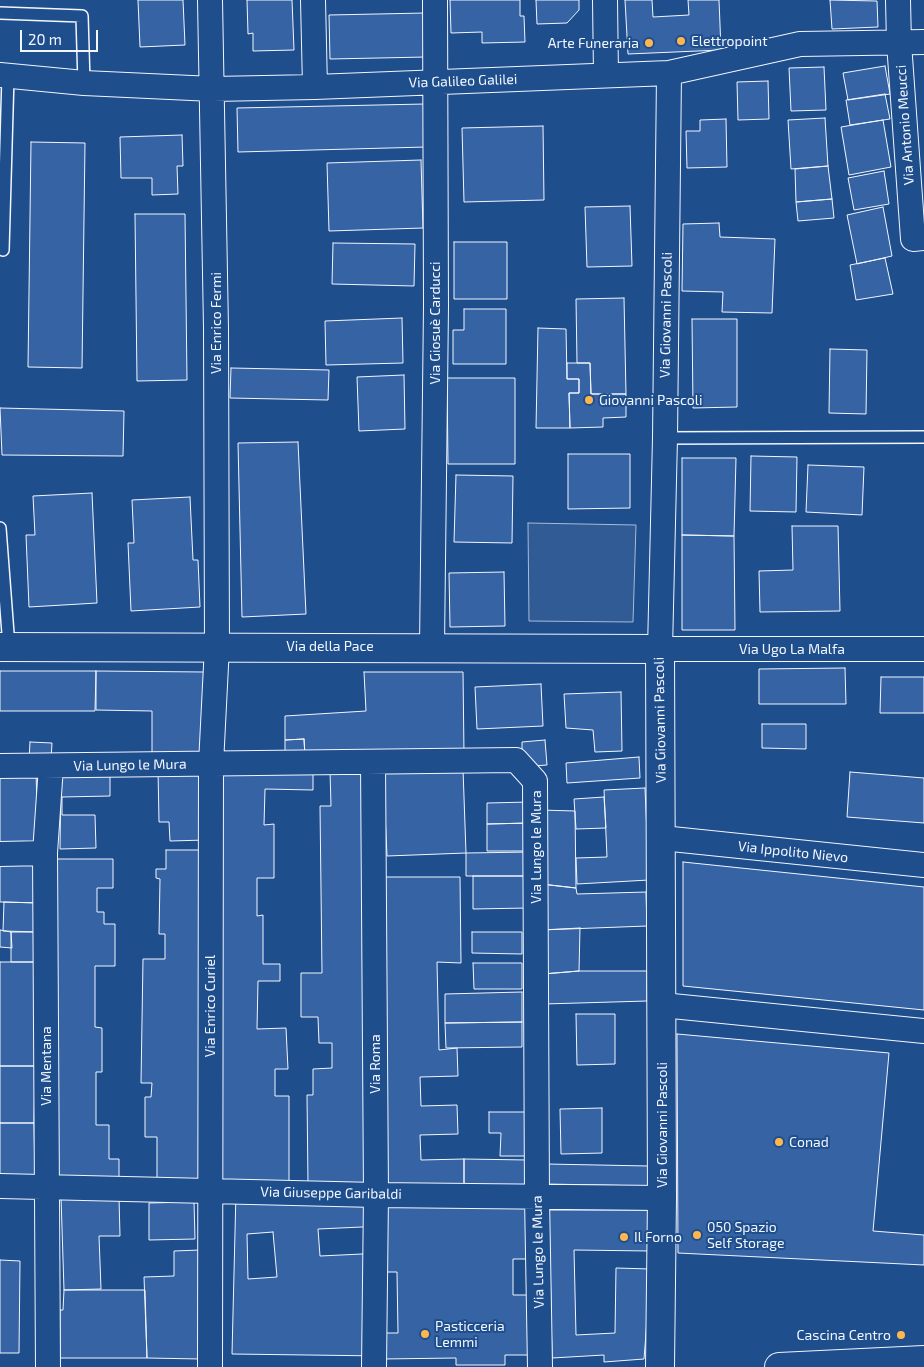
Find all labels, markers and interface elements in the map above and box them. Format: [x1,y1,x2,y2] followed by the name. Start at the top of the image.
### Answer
[22,20,100,52] scale bar
[28,30,62,48] text: 20 m
[691,33,768,49] place label: Elettropoint
[548,35,639,51] place label: Arte Funeraria
[675,35,687,47] marker: Elettropoint
[643,37,655,49] marker: Arte Funeraria
[892,64,918,186] street label: Via Antonio Meucci
[408,71,518,91] street label: Via Galileo Galilei
[657,252,675,378] street label: Via Giovanni Pascoli
[427,262,443,384] street label: Via Giosuè Carducci
[208,272,224,374] street label: Via Enrico Fermi
[599,392,702,408] place label: Giovanni Pascoli
[583,394,595,406] marker: Giovanni Pascoli
[286,638,374,654] street label: Via della Pace
[739,641,845,657] street label: Via Ugo La Malfa
[651,657,669,783] street label: Via Giovanni Pascoli
[73,756,187,774] street label: Via Lungo le Mura
[528,790,544,904] street label: Via Lungo le Mura
[737,838,849,866] street label: Via Ippolito Nievo
[202,955,218,1057] street label: Via Enrico Curiel
[38,1026,54,1106] street label: Via Mentana
[367,1034,383,1094] street label: Via Roma
[654,1062,670,1188] street label: Via Giovanni Pascoli
[789,1134,829,1150] place label: Conad
[773,1136,785,1148] marker: Conad
[260,1183,402,1203] street label: Via Giuseppe Garibaldi
[529,1195,547,1309] street label: Via Lungo le Mura
[707,1219,785,1252] place label: 050 Spazio Self Storage
[634,1229,682,1245] place label: Il Forno
[691,1229,703,1241] marker: 050 Spazio Self Storage
[618,1231,630,1243] marker: Il Forno
[435,1318,505,1350] place label: Pasticceria Lemmi
[797,1327,891,1343] place label: Cascina Centro
[419,1328,431,1340] marker: Pasticceria Lemmi
[895,1329,907,1341] marker: Cascina Centro

